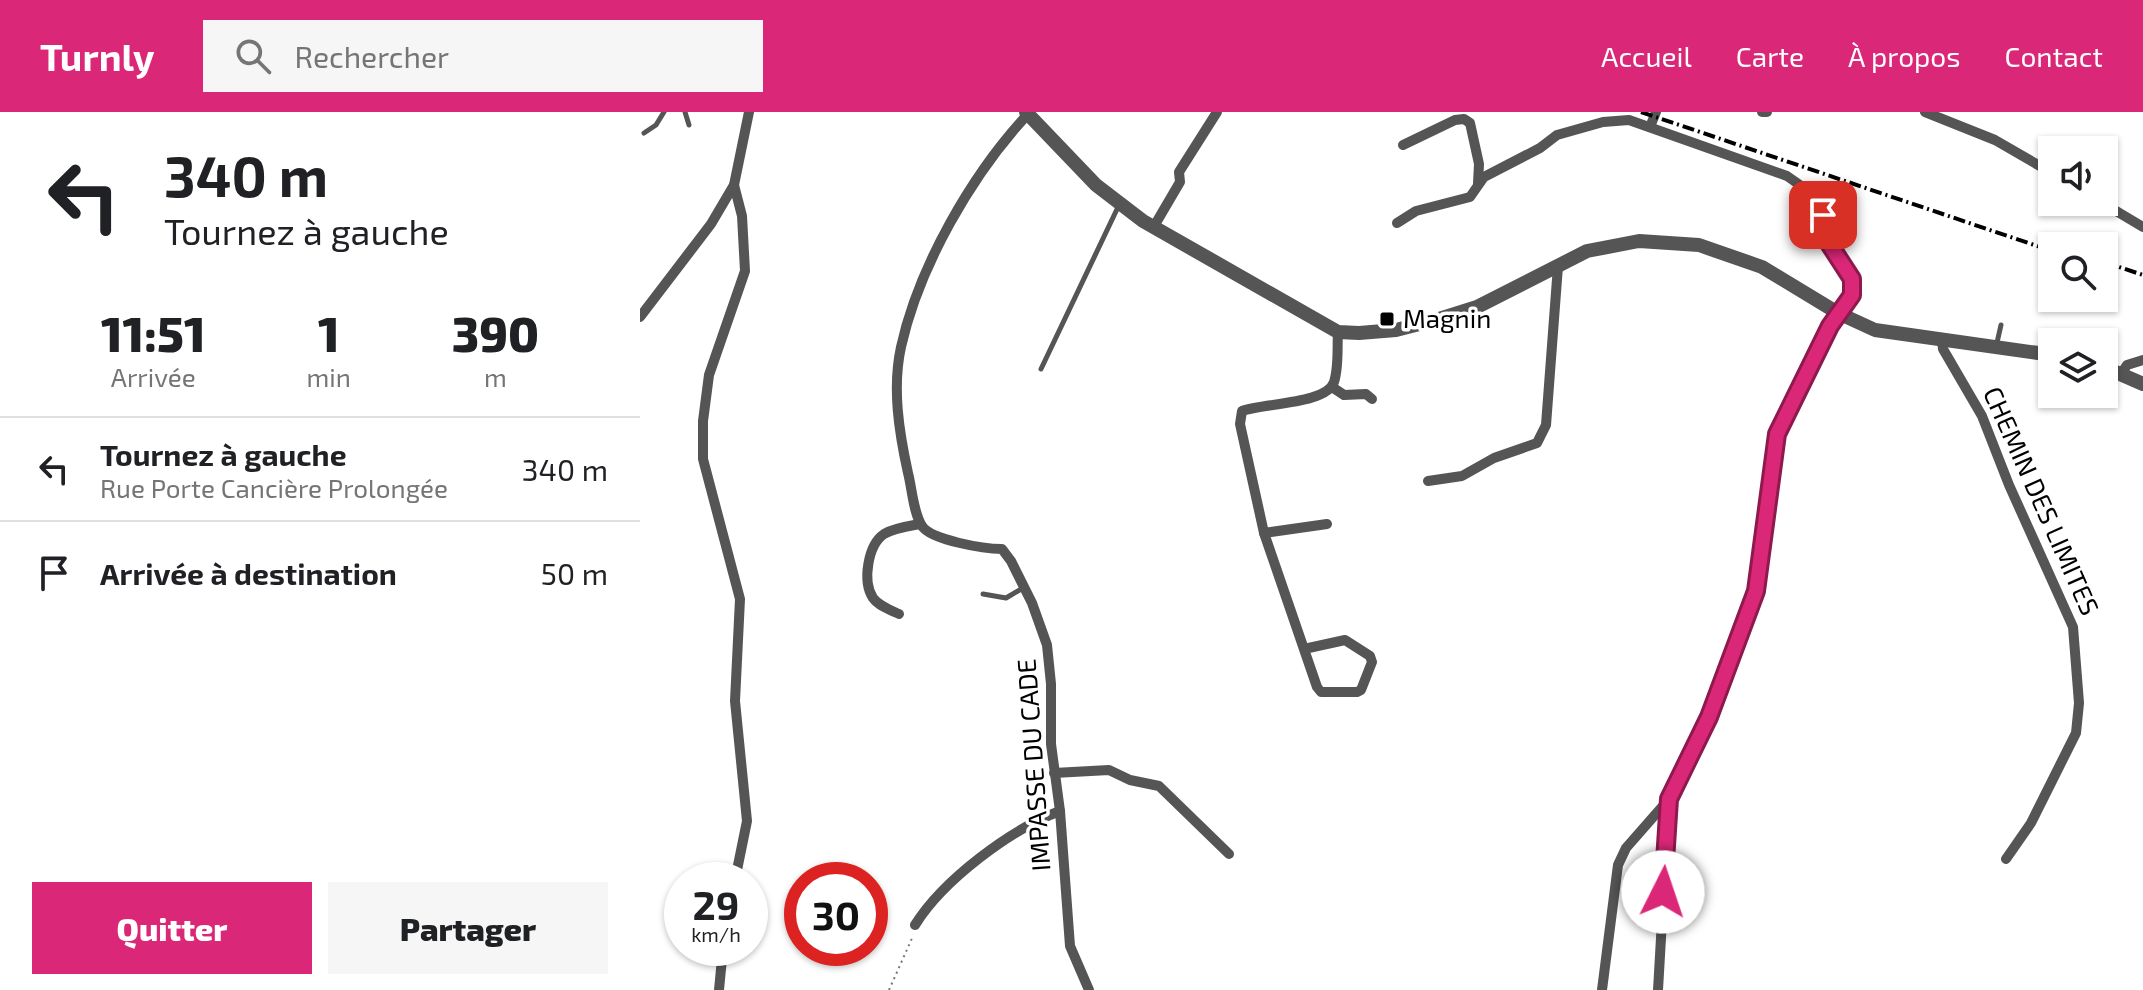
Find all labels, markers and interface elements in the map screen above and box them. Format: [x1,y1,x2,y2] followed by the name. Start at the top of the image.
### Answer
[203,20,763,92] search box
[40,33,155,79] text: Turnly
[231,34,275,78] icon: search
[295,38,449,74] text: Rechercher
[1601,39,1692,73] text: Accueil
[1736,39,1804,73] text: Carte
[1848,39,1960,73] text: À propos
[2004,39,2103,73] text: Contact
[2038,136,2118,408] map controls
[2038,136,2118,216] button: sound
[164,141,328,208] text: 340 m
[32,144,136,248] icon: left
[1789,181,1857,249] pin
[1801,193,1845,237] icon: arrive
[164,209,449,252] text: Tournez à gauche
[2038,232,2118,312] button: search
[1403,302,1491,333] place label: Magnin
[101,304,206,362] text: 11:51
[318,304,340,362] text: 1
[452,304,539,362] text: 390
[1378,310,1396,328] marker: Magnin
[2038,328,2118,408] button: layers
[111,361,196,392] text: Arrivée
[307,361,351,392] text: min
[484,361,507,392] text: m
[1978,381,2107,619] street label: CHEMIN DES LIMITES
[100,436,347,472] text: Tournez à gauche
[32,447,76,491] icon: left
[522,451,608,487] text: 340 m
[100,472,448,503] text: Rue Porte Cancière Prolongée
[32,551,76,595] icon: arrive
[100,555,397,591] text: Arrivée à destination
[541,555,608,591] text: 50 m
[1010,658,1055,872] street label: IMPASSE DU CADE
[1621,850,1705,934] position arrow
[784,862,888,966] speed limit sign: 30
[693,880,739,928] text: 29
[32,882,312,974] button: Quitter
[328,882,608,974] button: Partager
[691,922,741,946] text: km/h

